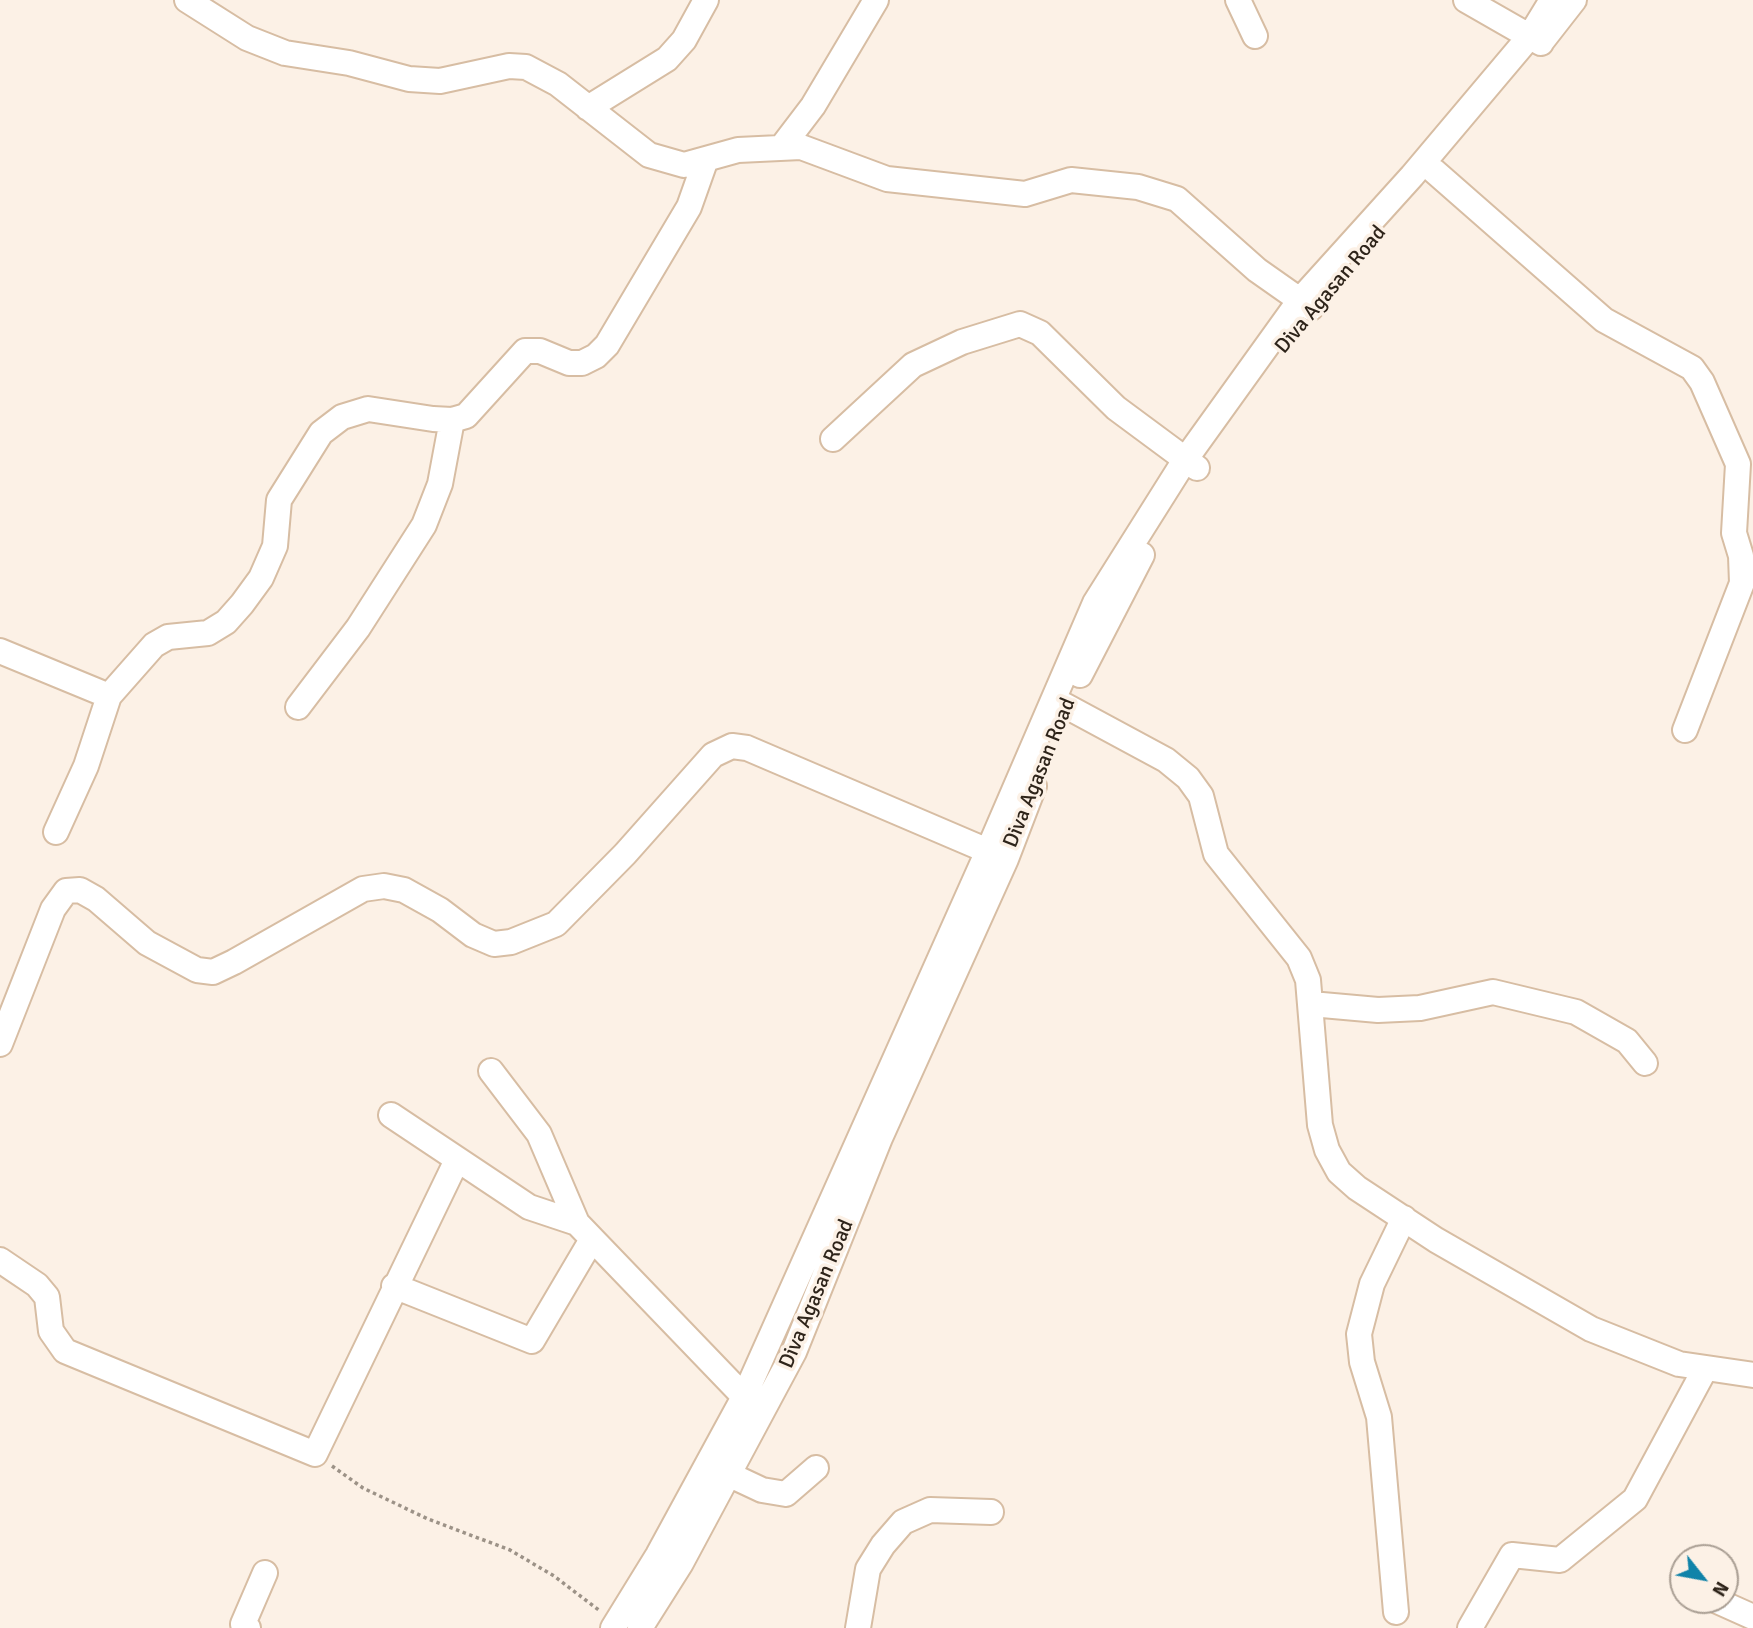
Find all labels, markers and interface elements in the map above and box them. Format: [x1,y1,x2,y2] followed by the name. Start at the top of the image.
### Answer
[1270,221,1392,359] street label: Diva Agasan Road
[999,694,1081,852] street label: Diva Agasan Road
[774,1216,860,1372] street label: Diva Agasan Road
[1669,1544,1739,1614] north arrow
[1707,1577,1734,1601] text: N

